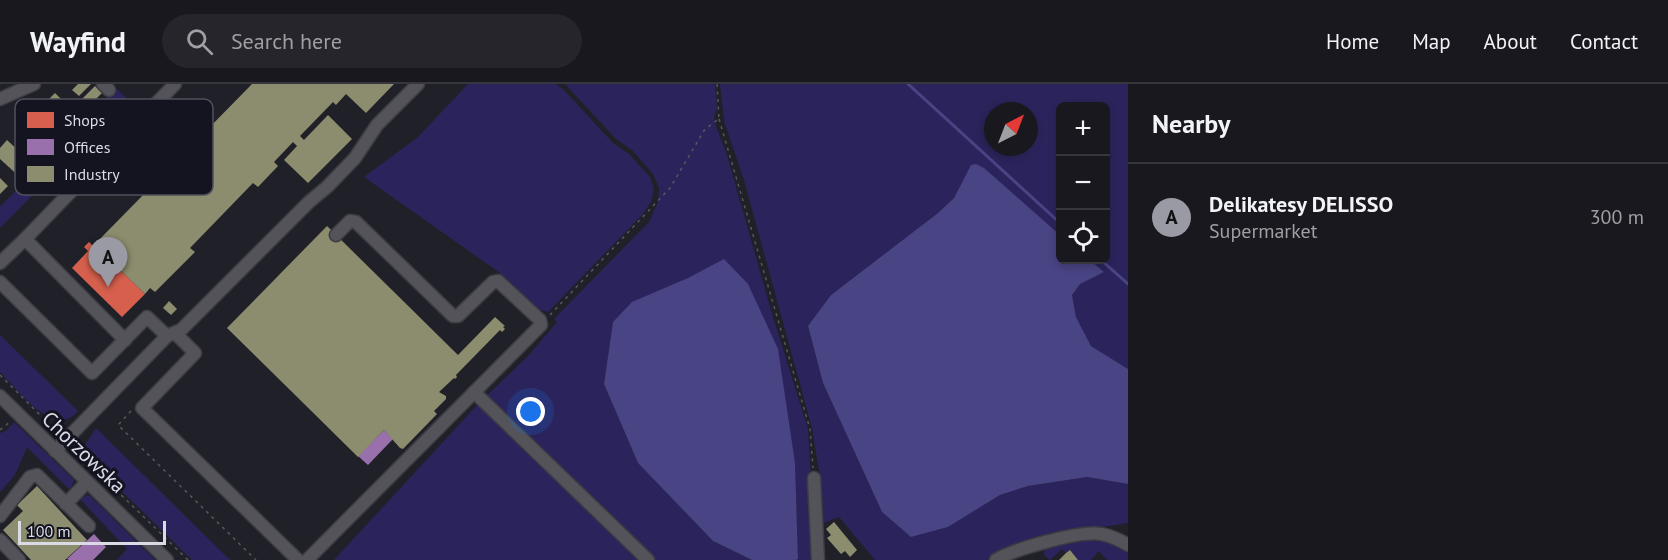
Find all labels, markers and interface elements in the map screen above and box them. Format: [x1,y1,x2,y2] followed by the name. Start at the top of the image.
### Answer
[162,14,582,68] search box
[30,23,126,60] text: Wayfind
[183,25,216,58] icon: search
[231,27,342,55] text: Search here
[1326,28,1379,55] text: Home
[1412,28,1451,55] text: Map
[1484,28,1537,55] text: About
[1570,28,1638,55] text: Contact
[15,99,213,195] legend
[984,102,1038,156] north arrow
[1056,102,1110,264] map controls
[1056,102,1110,156] button: +
[1152,107,1230,140] text: Nearby
[64,110,105,130] text: Shops
[64,137,111,157] text: Offices
[1056,156,1110,210] button: −
[64,164,120,184] text: Industry
[1209,190,1393,218] text: Delikatesy DELISSO
[1165,204,1178,230] text: A
[1590,204,1644,230] text: 300 m
[1056,210,1110,264] button: locate
[1209,218,1317,244] text: Supermarket
[88,238,128,287] pin: A
[516,397,545,426] your location
[36,405,132,499] street label: Chorzowska
[18,518,166,546] scale bar
[27,521,70,541] text: 100 m

